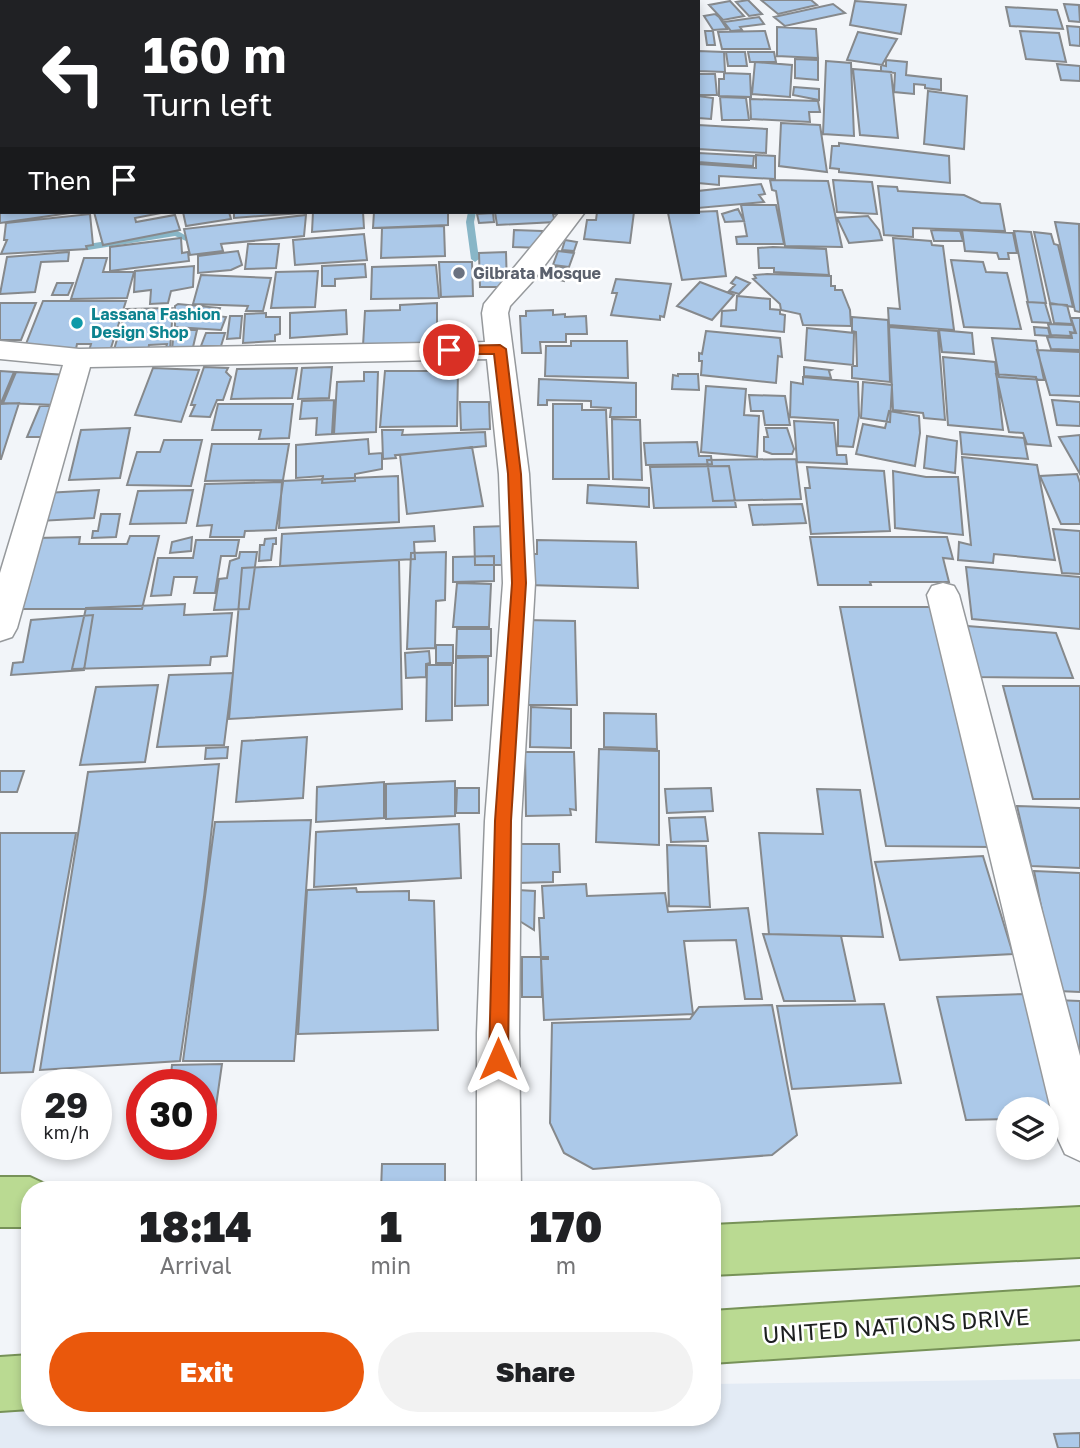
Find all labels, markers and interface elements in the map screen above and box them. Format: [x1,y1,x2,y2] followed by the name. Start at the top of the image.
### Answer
[143,25,286,84] text: 160 m
[28,28,119,119] icon: left
[143,85,272,123] text: Turn left
[105,161,143,199] icon: arrive
[28,165,91,196] text: Then
[473,263,601,283] place label: Gilbrata Mosque
[451,265,467,281] marker: Gilbrata Mosque
[91,304,221,342] place label: Lassana Fashion Design Shop
[69,315,85,331] marker: Lassana Fashion Design Shop
[419,320,479,380] pin
[430,331,468,369] icon: arrive
[461,1022,535,1096] position arrow
[126,1069,217,1160] speed limit sign: 30
[45,1084,88,1126] text: 29
[996,1097,1059,1160] map controls
[996,1097,1059,1160] button: layers
[44,1121,89,1143] text: km/h
[140,1201,252,1251] text: 18:14
[380,1201,402,1251] text: 1
[530,1201,602,1251] text: 170
[160,1251,232,1279] text: Arrival
[370,1251,411,1279] text: min
[556,1251,576,1279] text: m
[762,1302,1030,1348] street label: UNITED NATIONS DRIVE
[49,1332,364,1412] button: Exit
[378,1332,693,1412] button: Share

